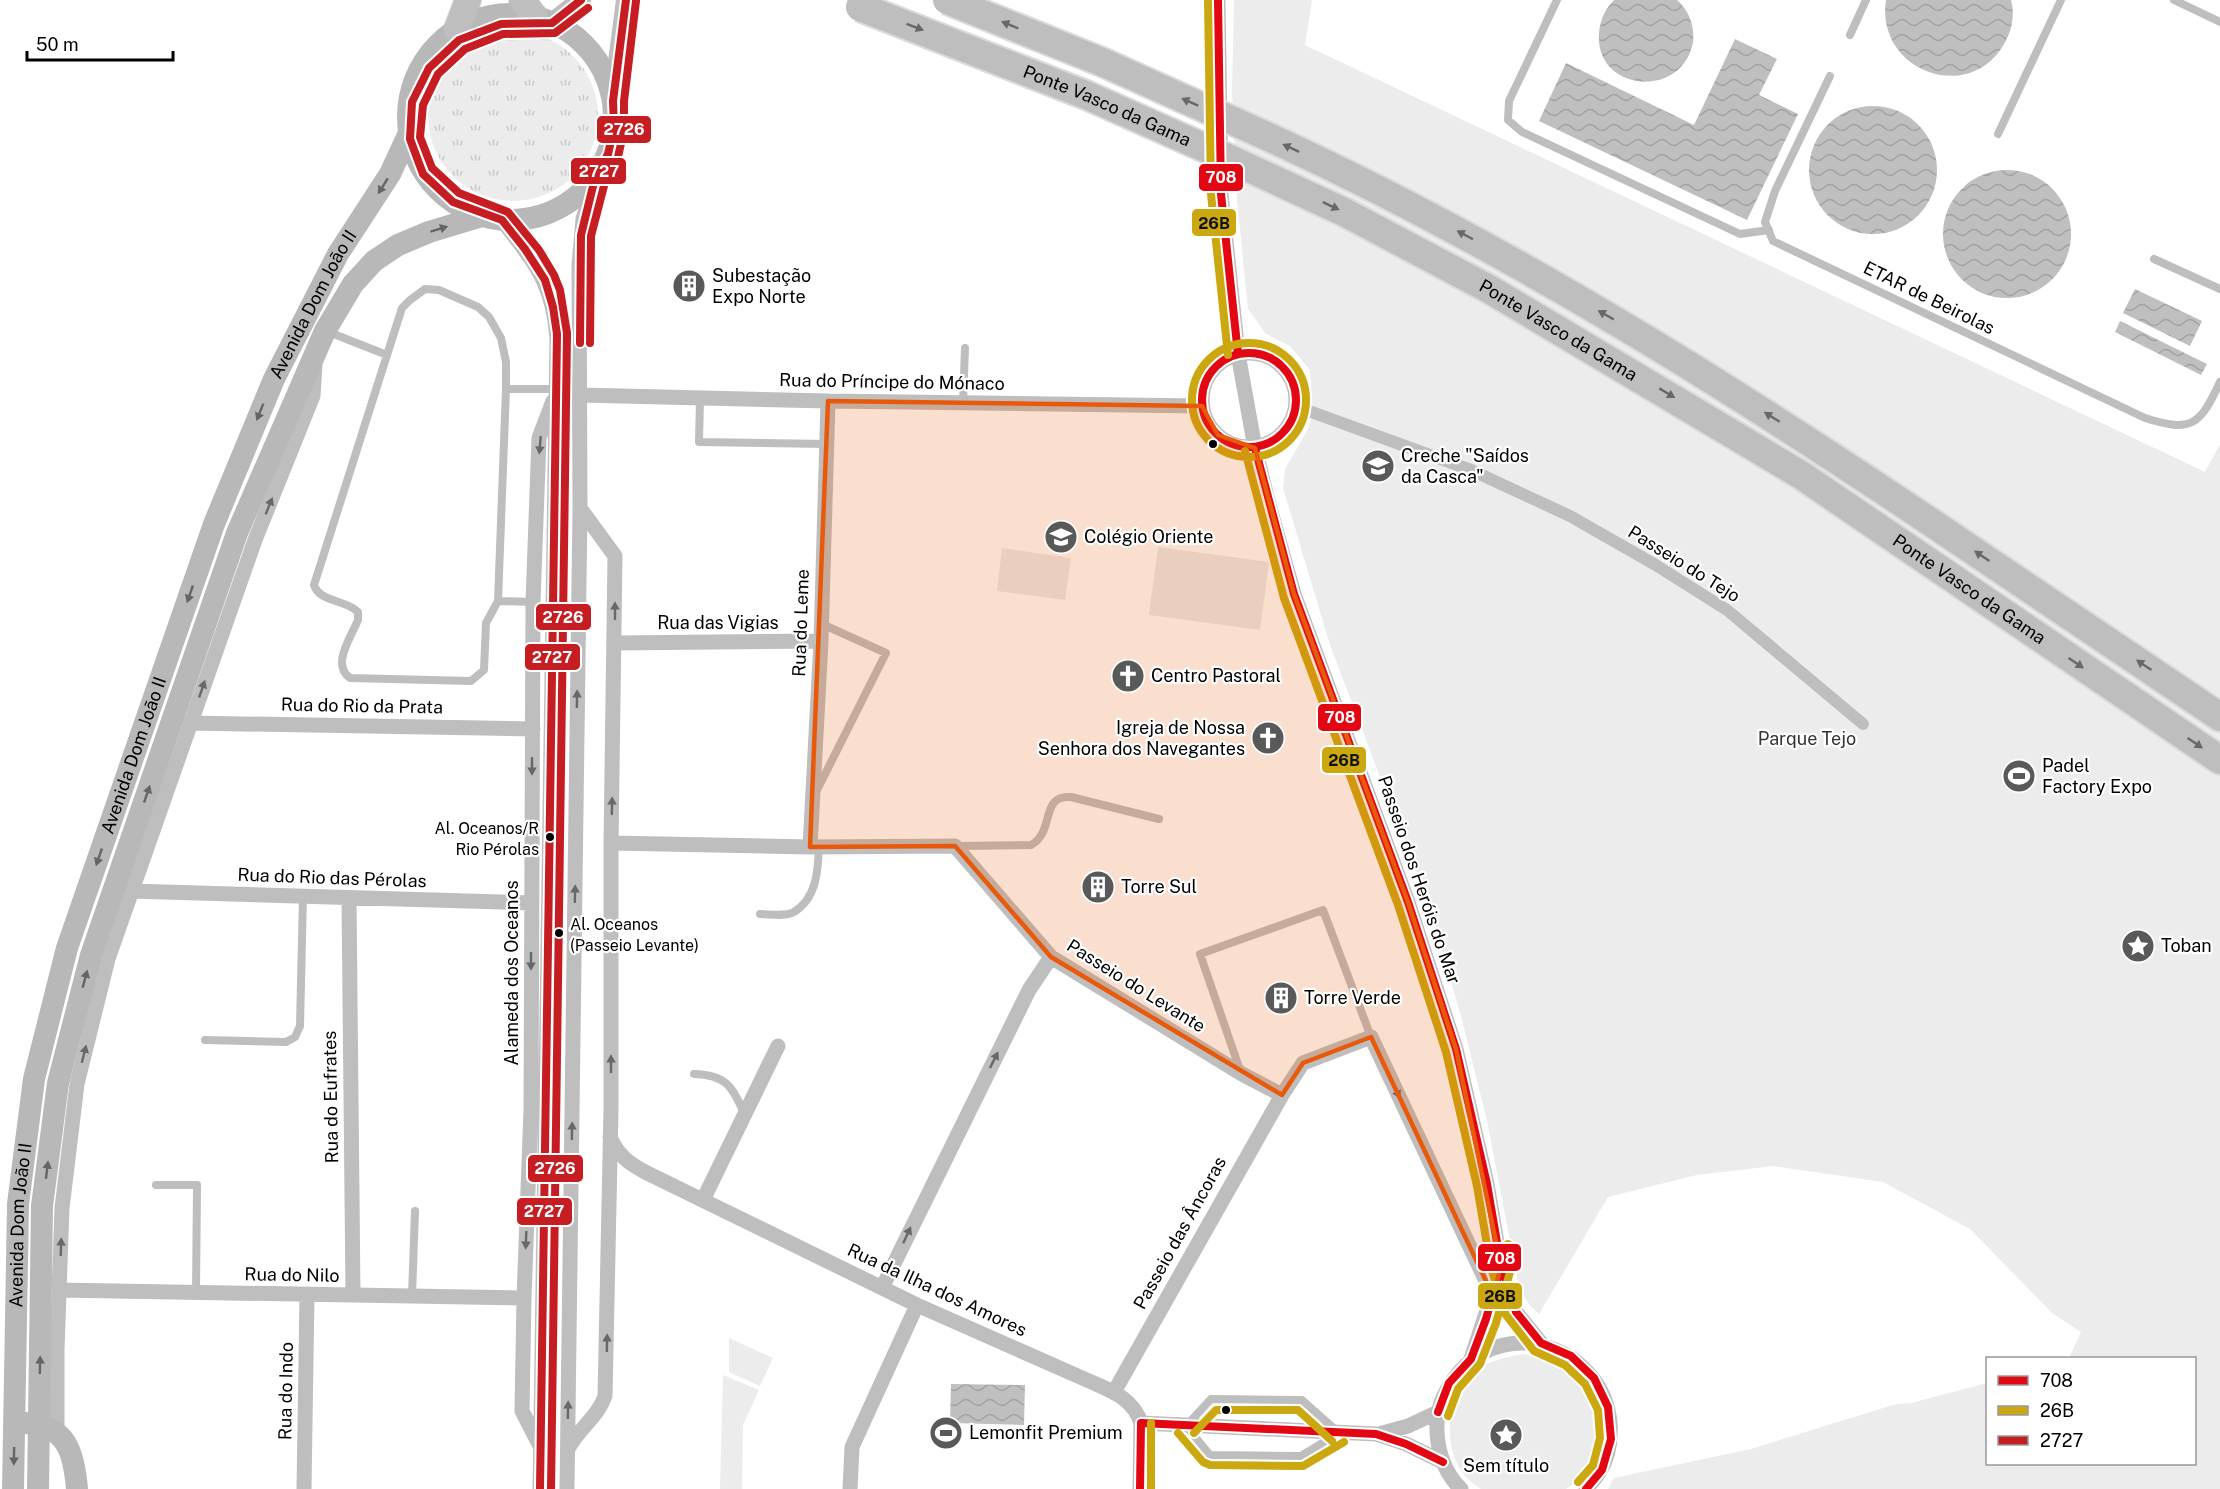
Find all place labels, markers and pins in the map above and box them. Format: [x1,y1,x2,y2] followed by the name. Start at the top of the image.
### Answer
[712,265,811,307] place label: Subestação Expo Norte
[671,268,707,304] building icon: Subestação Expo Norte
[1207,438,1219,450] unlabelled marker
[1401,445,1529,487] place label: Creche "Saídos da Casca"
[1360,448,1396,484] school or university icon: Creche "Saídos da Casca"
[1043,519,1079,555] school or university icon: Colégio Oriente
[1084,526,1214,547] place label: Colégio Oriente
[1110,658,1146,694] church icon: Centro Pastoral
[1151,665,1281,686] place label: Centro Pastoral
[1038,717,1245,759] place label: Igreja de Nossa Senhora dos Navegantes
[1250,720,1286,756] church icon: Igreja de Nossa Senhora dos Navegantes
[2042,755,2152,797] place label: Padel Factory Expo
[2001,758,2037,794] sports icon: Padel Factory Expo
[434,819,539,859] place label: Al. Oceanos/R Rio Pérolas
[544,831,556,843] marker: Al. Oceanos/R Rio Pérolas
[1080,869,1116,905] building icon: Torre Sul
[1121,876,1197,897] place label: Torre Sul
[570,915,699,955] place label: Al. Oceanos (Passeio Levante)
[553,927,565,939] marker: Al. Oceanos (Passeio Levante)
[2120,928,2156,964] place icon: Toban
[2161,935,2212,956] place label: Toban
[1263,980,1299,1016] building icon: Torre Verde
[1304,987,1401,1008] place label: Torre Verde
[1220,1404,1232,1416] unlabelled marker
[928,1415,964,1451] sports icon: Lemonfit Premium
[1488,1417,1524,1453] place icon: Sem título
[969,1422,1123,1443] place label: Lemonfit Premium
[1463,1455,1549,1476] place label: Sem título

